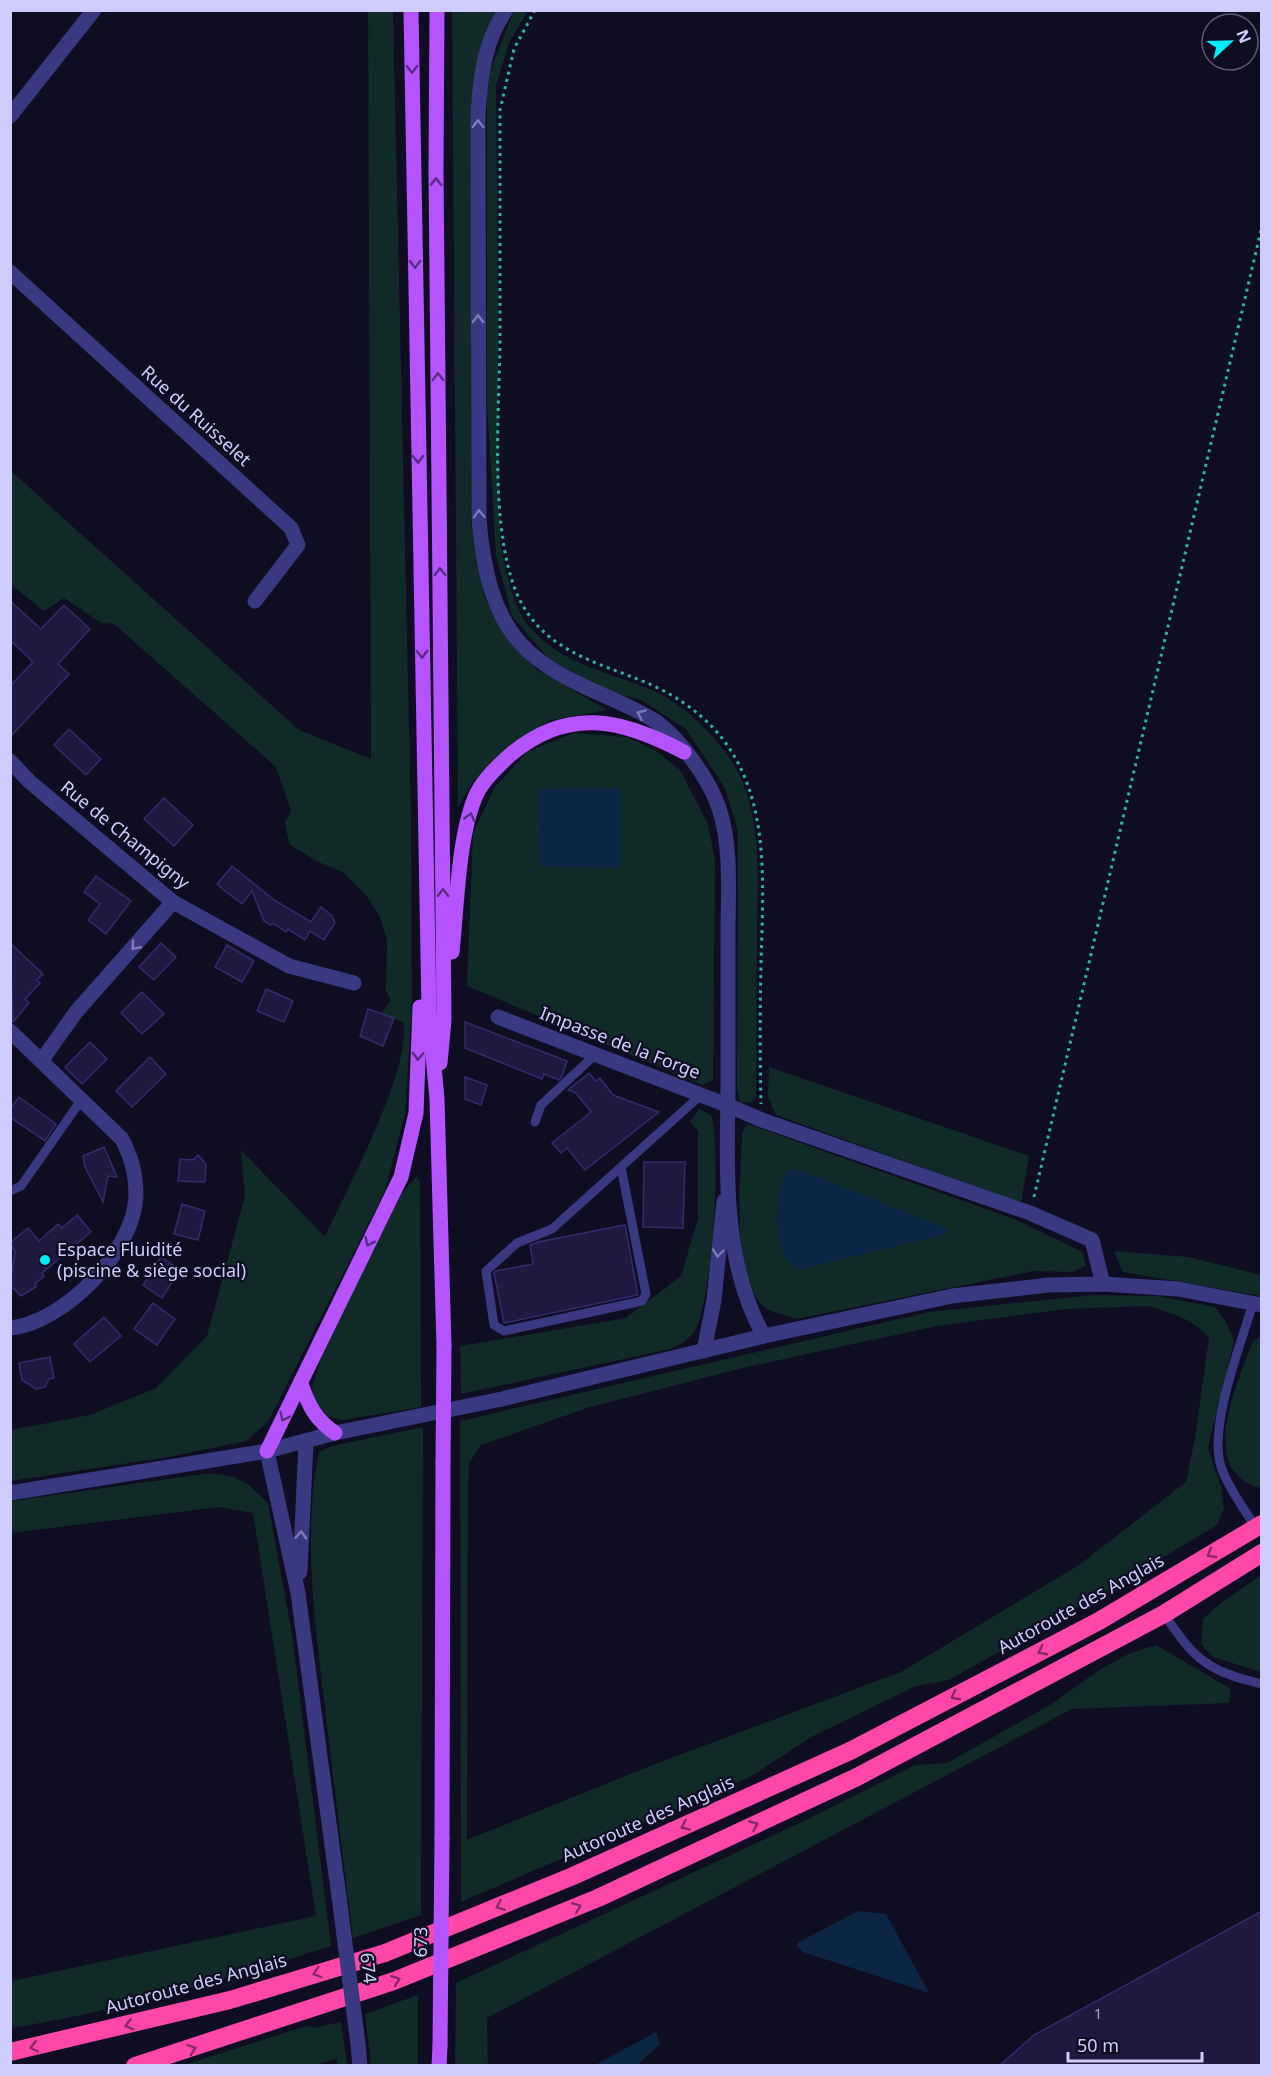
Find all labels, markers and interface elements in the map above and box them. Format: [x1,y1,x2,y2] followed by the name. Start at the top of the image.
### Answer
[1200,12,1260,72] north arrow
[1231,26,1257,47] text: N
[406,64,418,73] one-way arrow
[472,119,484,128] one-way arrow
[430,178,442,187] one-way arrow
[409,259,421,268] one-way arrow
[472,314,484,323] one-way arrow
[137,360,257,471] street label: Rue du Ruisselet
[432,373,444,382] one-way arrow
[412,454,425,463] one-way arrow
[473,509,485,518] one-way arrow
[434,568,446,577] one-way arrow
[415,649,428,658] one-way arrow
[636,709,647,721] one-way arrow
[56,775,196,894] street label: Rue de Champigny
[463,812,476,822] one-way arrow
[437,889,449,898] one-way arrow
[131,939,142,950] one-way arrow
[537,1000,704,1084] street label: Impasse de la Forge
[412,1052,425,1061] one-way arrow
[365,1236,377,1247] one-way arrow
[57,1237,246,1282] place label: Espace Fluidité (piscine & siège social)
[712,1248,725,1258] one-way arrow
[38,1253,52,1267] marker: Espace Fluidité (piscine & siège social)
[280,1411,291,1422] one-way arrow
[295,1530,308,1539] one-way arrow
[993,1547,1168,1659] street label: Autoroute des Anglais
[1207,1547,1217,1558] one-way arrow
[1038,1644,1048,1655] one-way arrow
[951,1689,961,1700] one-way arrow
[557,1769,738,1867] street label: Autoroute des Anglais
[680,1819,691,1831] one-way arrow
[747,1820,758,1832] one-way arrow
[495,1899,506,1911] one-way arrow
[571,1902,582,1914] one-way arrow
[408,1926,432,1958] street label: 673
[102,1947,289,2019] street label: Autoroute des Anglais
[355,1951,383,1985] street label: 674
[312,1966,323,1978] one-way arrow
[390,1975,401,1987] one-way arrow
[1094,2003,1102,2023] house number: 1
[124,2017,134,2030] one-way arrow
[1068,2025,1202,2063] scale bar
[1077,2033,1119,2057] text: 50 m
[29,2040,39,2053] one-way arrow
[186,2044,197,2056] one-way arrow

